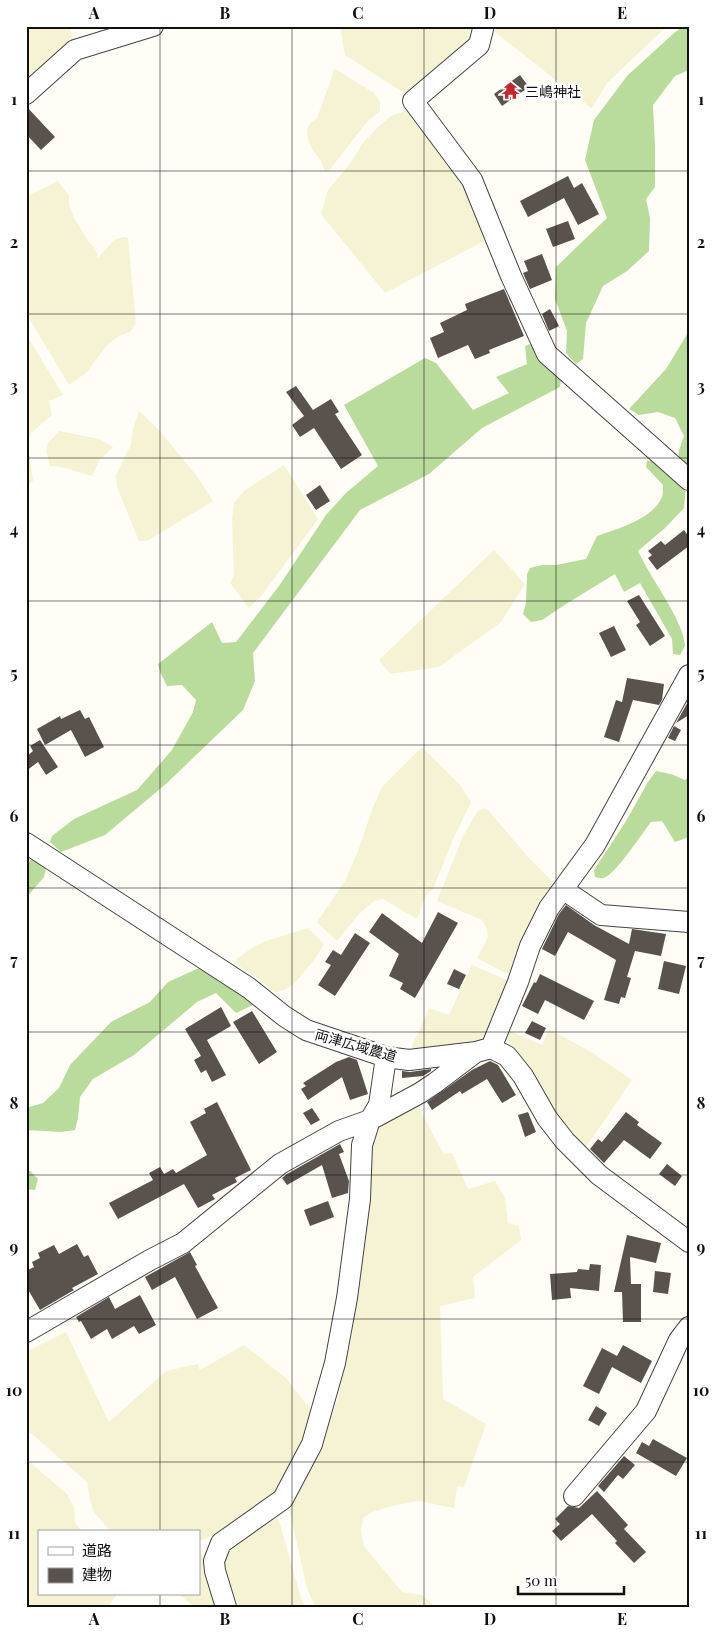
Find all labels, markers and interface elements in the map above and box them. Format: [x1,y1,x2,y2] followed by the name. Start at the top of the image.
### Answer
[88,2,100,23] text: A
[220,2,231,23] text: B
[352,2,364,23] text: C
[484,2,496,23] text: D
[617,2,627,23] text: E
[501,81,521,101] temple icon: 三嶋神社
[525,82,581,101] place label: 三嶋神社
[11,88,17,109] text: 1
[698,88,704,109] text: 1
[10,231,18,252] text: 2
[697,231,705,252] text: 2
[10,375,18,396] text: 3
[697,375,705,396] text: 3
[10,518,18,539] text: 4
[697,518,705,539] text: 4
[10,662,18,683] text: 5
[697,662,705,683] text: 5
[10,805,19,826] text: 6
[697,805,706,826] text: 6
[10,949,18,970] text: 7
[697,949,705,970] text: 7
[313,1024,399,1066] street label: 両津広域農道
[10,1092,19,1113] text: 8
[697,1092,706,1113] text: 8
[10,1236,19,1257] text: 9
[697,1236,706,1257] text: 9
[6,1379,22,1400] text: 10
[693,1379,709,1400] text: 10
[8,1522,20,1543] text: 11
[695,1522,707,1543] text: 11
[38,1530,200,1596] legend
[82,1540,112,1560] text: 道路
[518,1563,624,1595] scale bar
[82,1564,112,1584] text: 建物
[525,1570,558,1590] text: 50 m
[88,1608,100,1629] text: A
[220,1608,231,1629] text: B
[352,1608,364,1629] text: C
[484,1608,496,1629] text: D
[617,1608,627,1629] text: E

